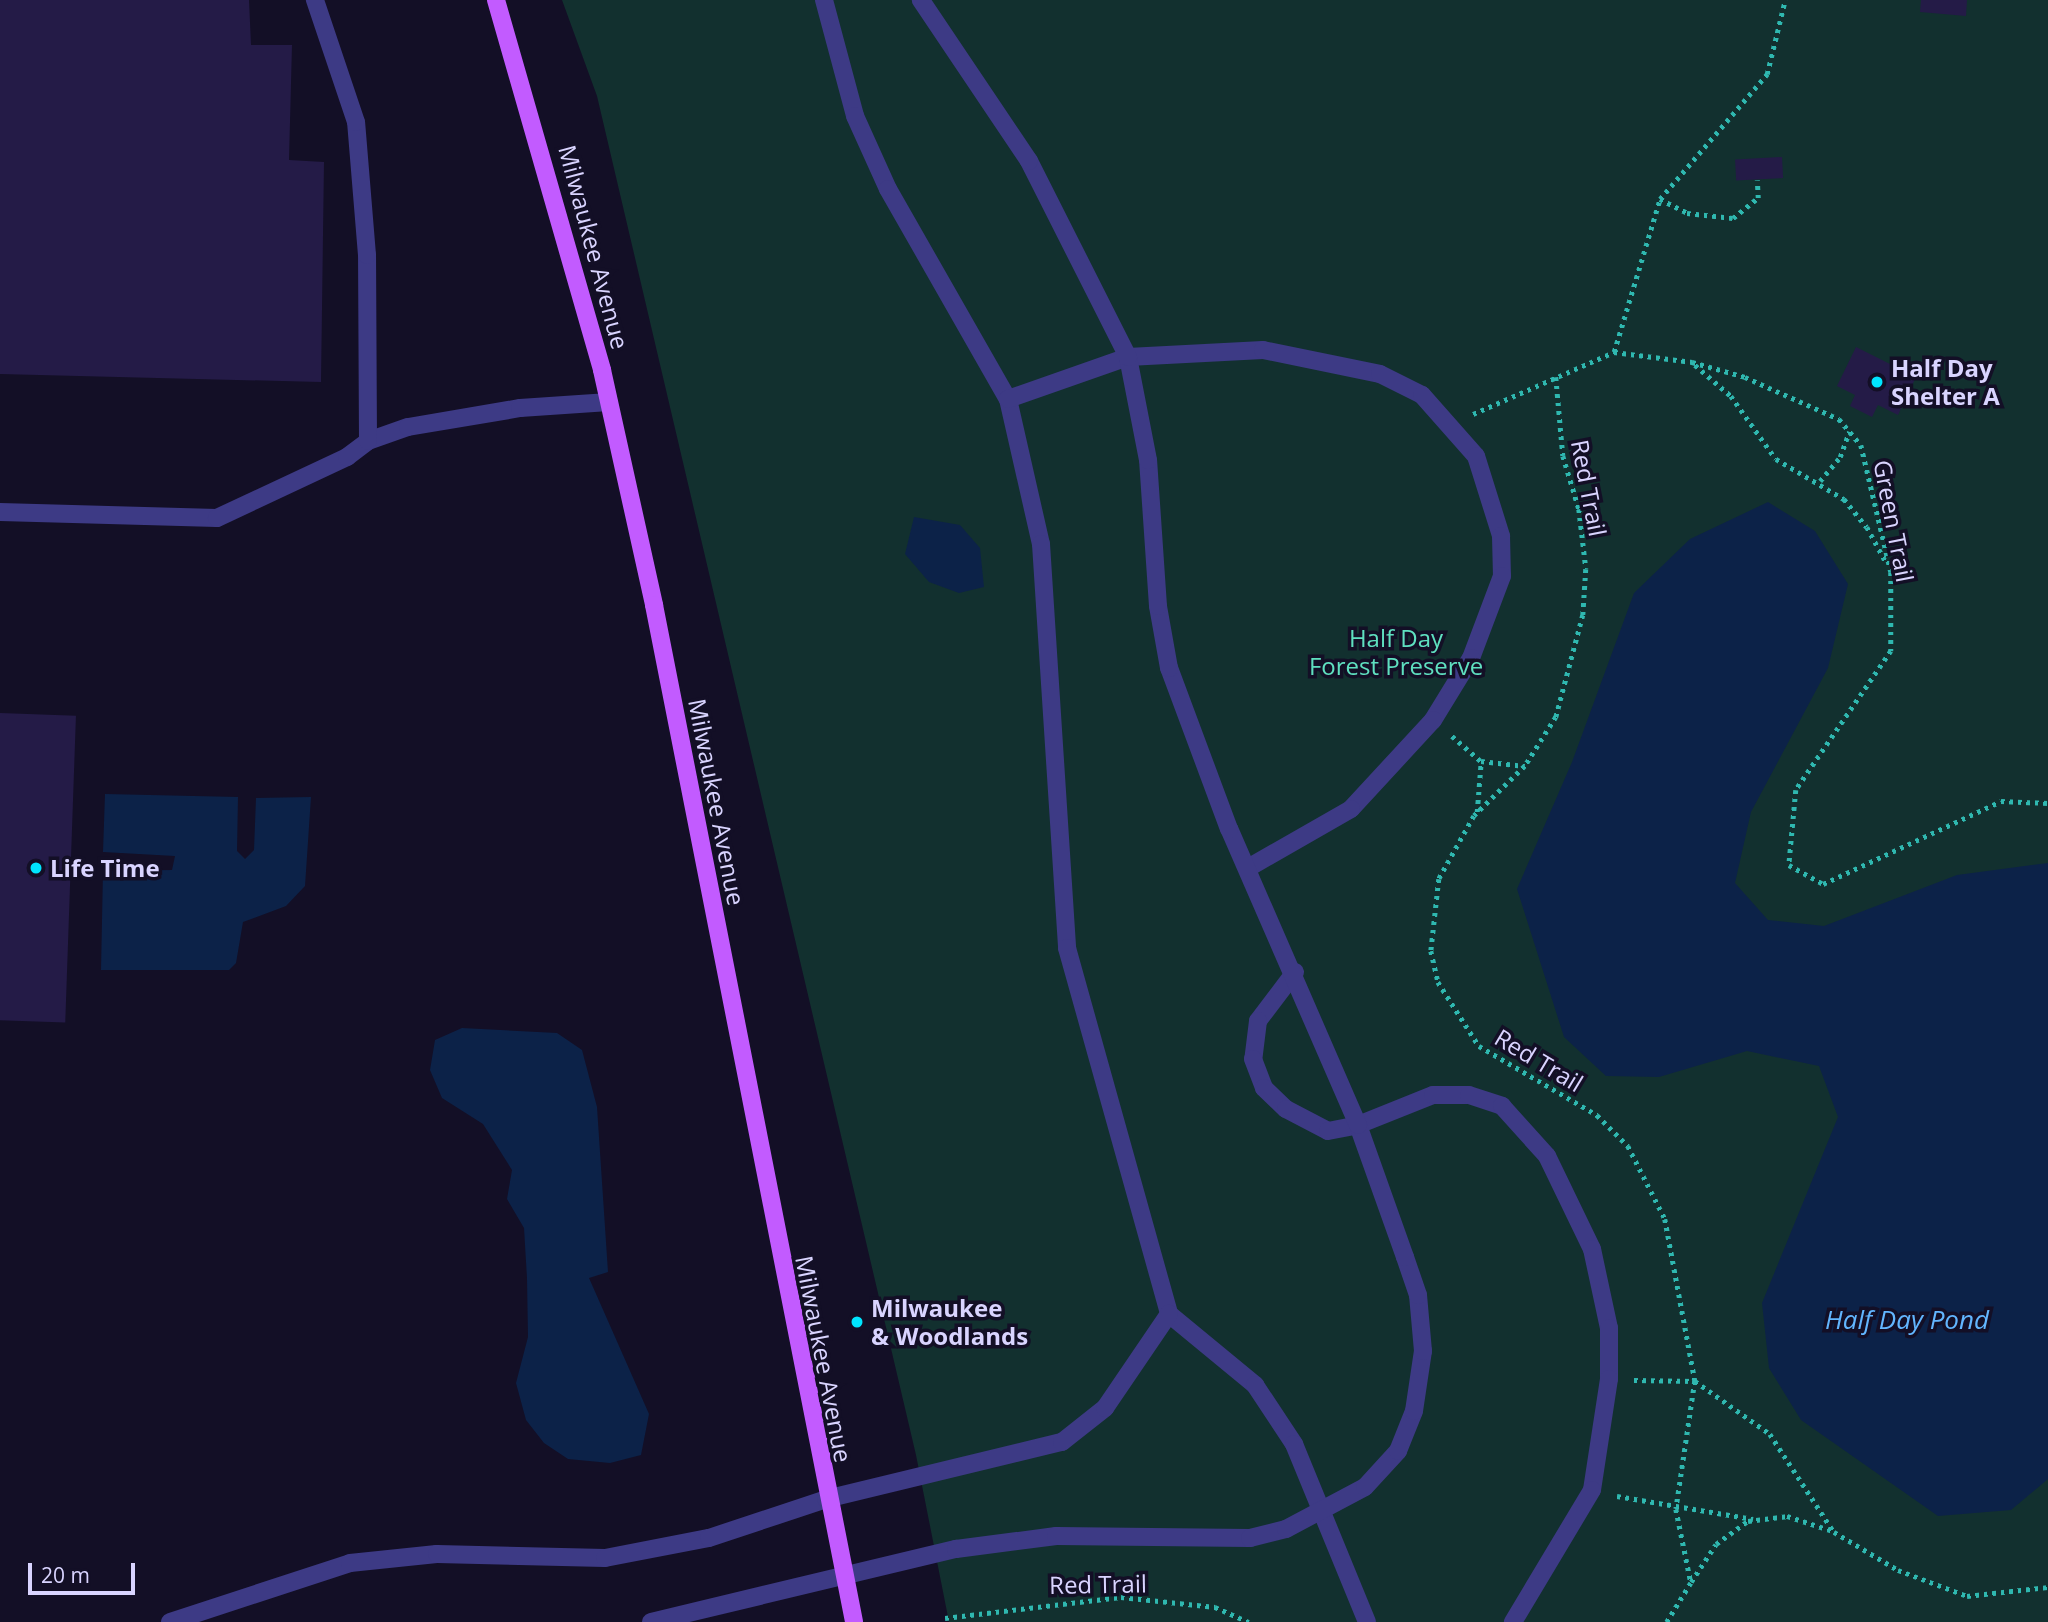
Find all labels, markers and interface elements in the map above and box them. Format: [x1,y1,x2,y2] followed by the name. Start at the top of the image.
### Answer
[553,142,635,352] street label: Milwaukee Avenue
[1891,354,2000,410] place label: Half Day Shelter A
[1869,374,1885,390] marker: Half Day Shelter A
[1566,437,1612,539] street label: Red Trail
[1868,458,1920,584] street label: Green Trail
[1309,624,1483,680] park label: Half Day Forest Preserve
[683,696,751,908] street label: Milwaukee Avenue
[50,854,160,882] place label: Life Time
[28,860,44,876] marker: Life Time
[1490,1023,1588,1097] street label: Red Trail
[790,1253,858,1465] street label: Milwaukee Avenue
[871,1294,1028,1350] place label: Milwaukee & Woodlands
[1825,1304,1989,1336] water label: Half Day Pond
[849,1314,865,1330] marker: Milwaukee & Woodlands
[32,1548,138,1592] scale bar
[41,1561,90,1589] text: 20 m
[1049,1569,1147,1599] street label: Red Trail

